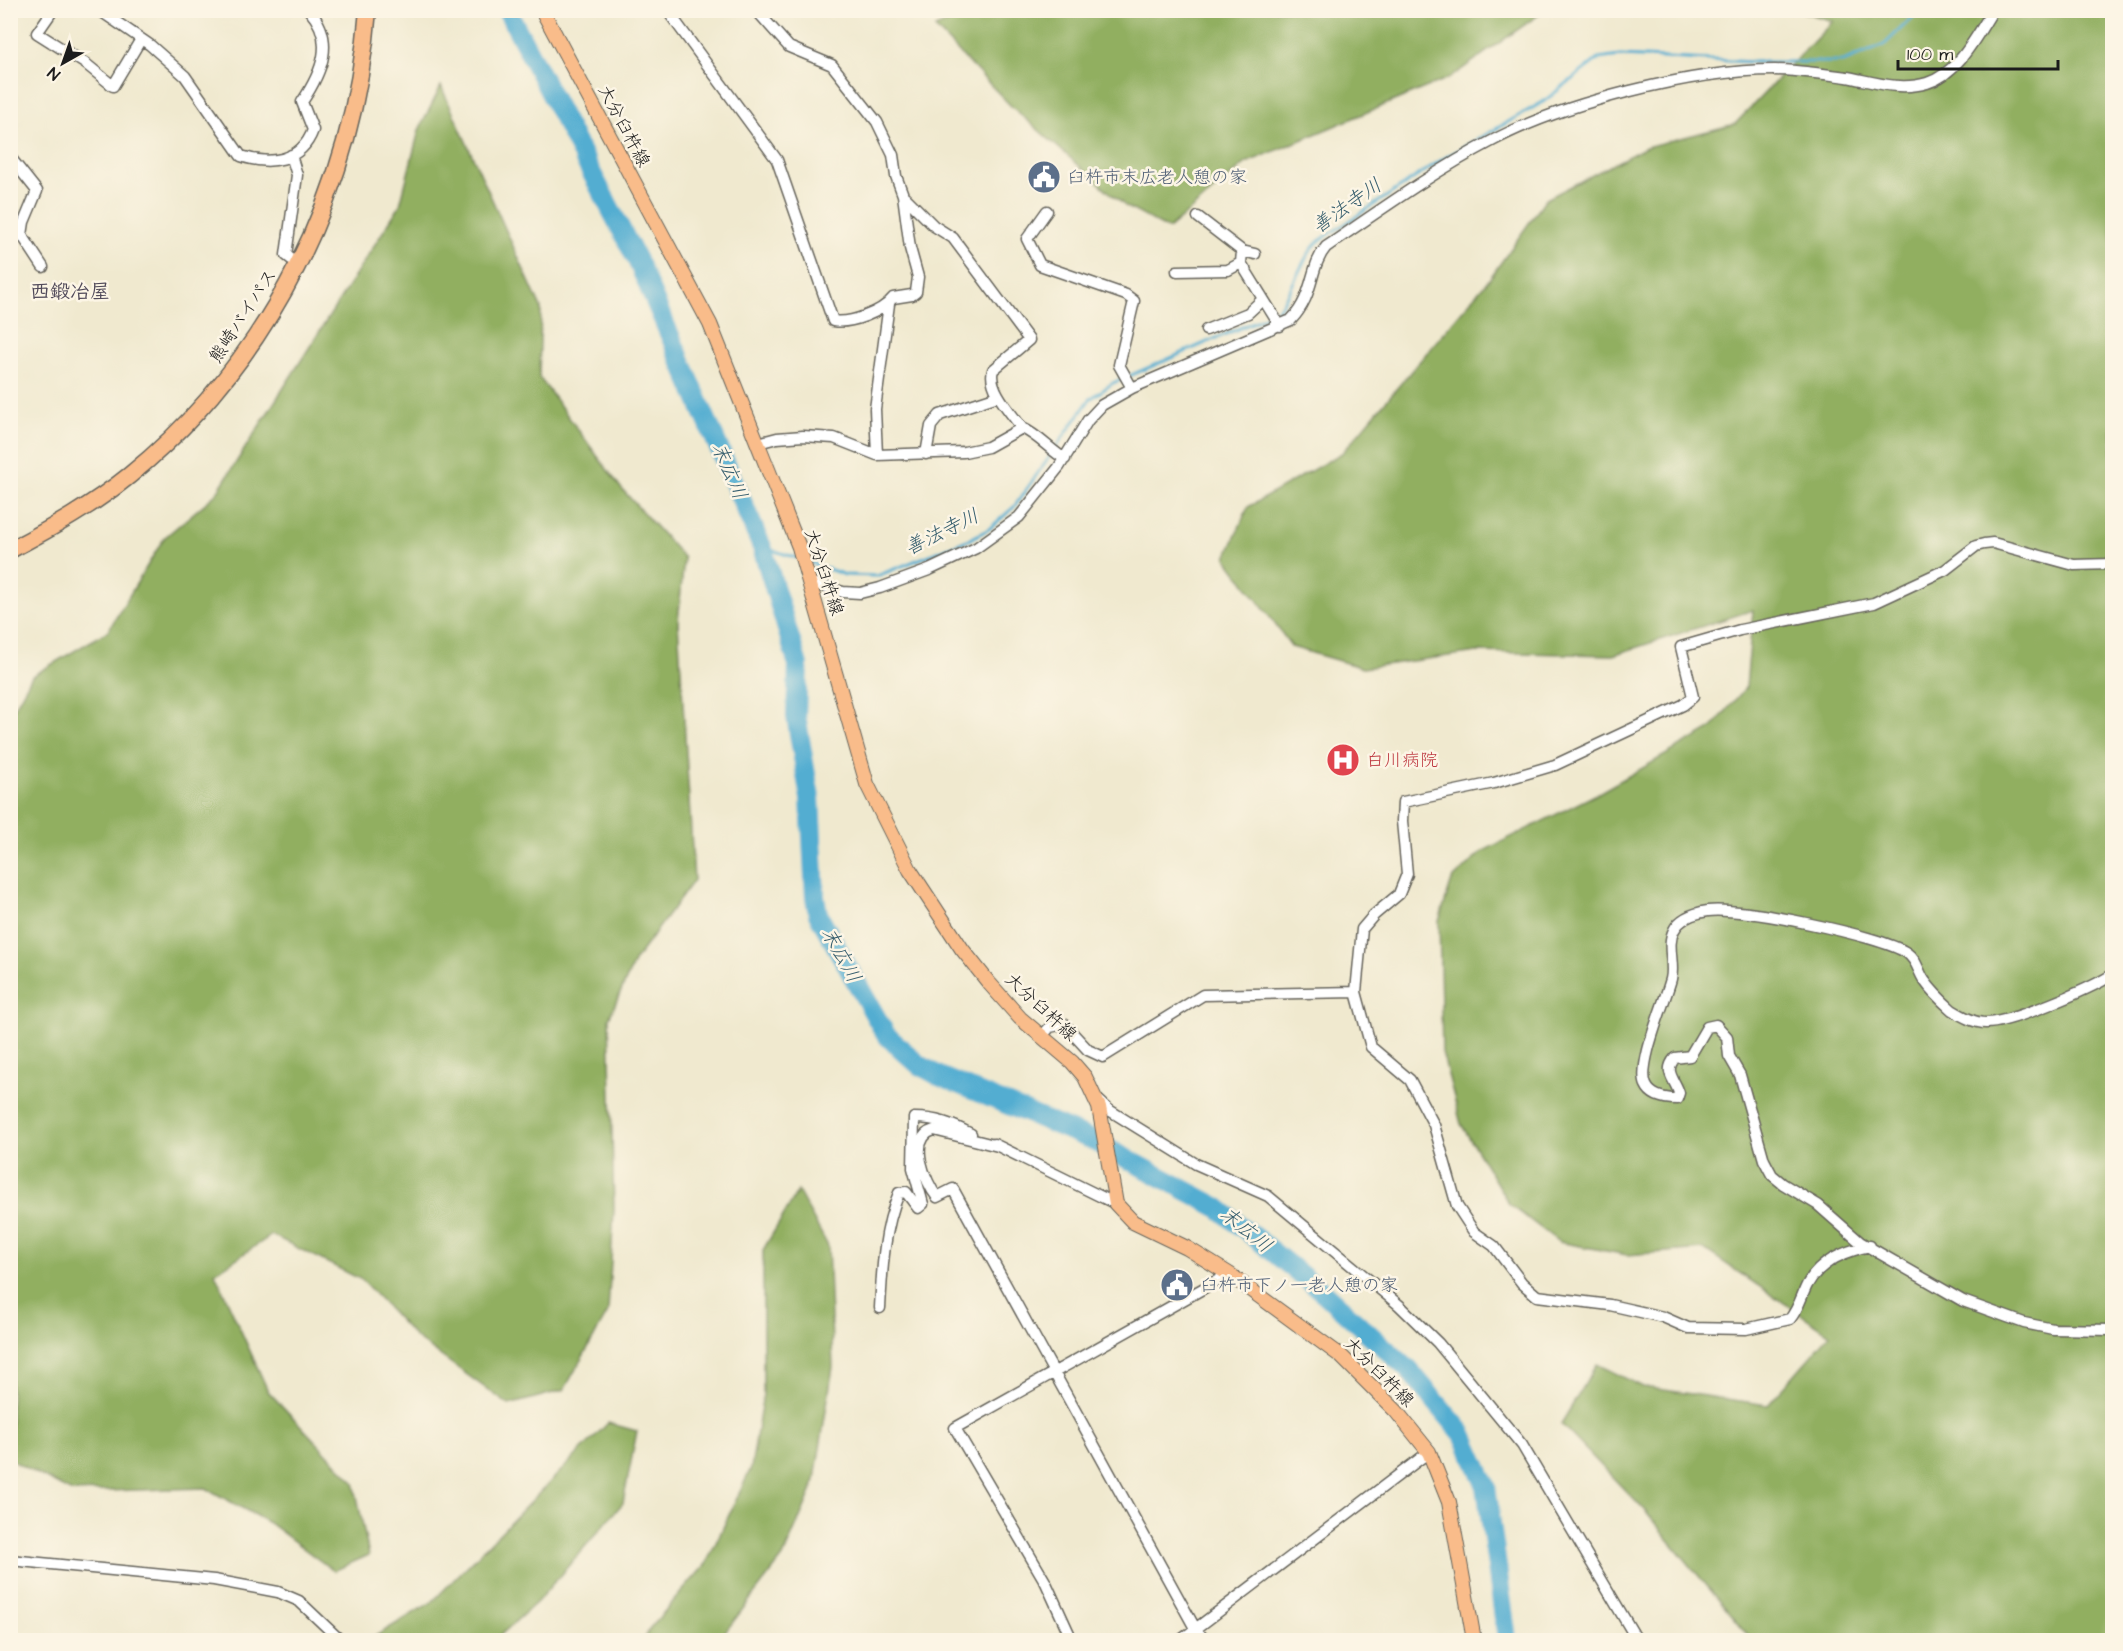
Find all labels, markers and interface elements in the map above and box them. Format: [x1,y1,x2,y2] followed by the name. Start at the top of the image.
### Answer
[33,33,93,93] north arrow
[1898,33,2058,71] scale bar
[1907,42,1953,67] text: 100 m
[43,62,65,85] text: N
[592,80,656,172] street label: 大分臼杵線
[1026,159,1062,195] public building icon: 臼杵市末広老人憩の家
[1067,165,1247,190] place label: 臼杵市末広老人憩の家
[1306,172,1388,240] water label: 善法寺川
[203,264,283,368] street label: 熊崎バイパス
[30,278,110,306] district label: 西鍛冶屋
[704,438,754,504] water label: 末広川
[900,502,984,562] water label: 善法寺川
[798,525,850,619] street label: 大分臼杵線
[1325,742,1361,778] hospital icon: 白川病院
[1366,748,1438,773] place label: 白川病院
[814,922,868,988] water label: 末広川
[1000,967,1082,1047] street label: 大分臼杵線
[1214,1200,1278,1260] water label: 末広川
[1159,1267,1195,1303] public building icon: 臼杵市下ノ一老人憩の家
[1200,1273,1398,1298] place label: 臼杵市下ノ一老人憩の家
[1338,1331,1420,1413] street label: 大分臼杵線

